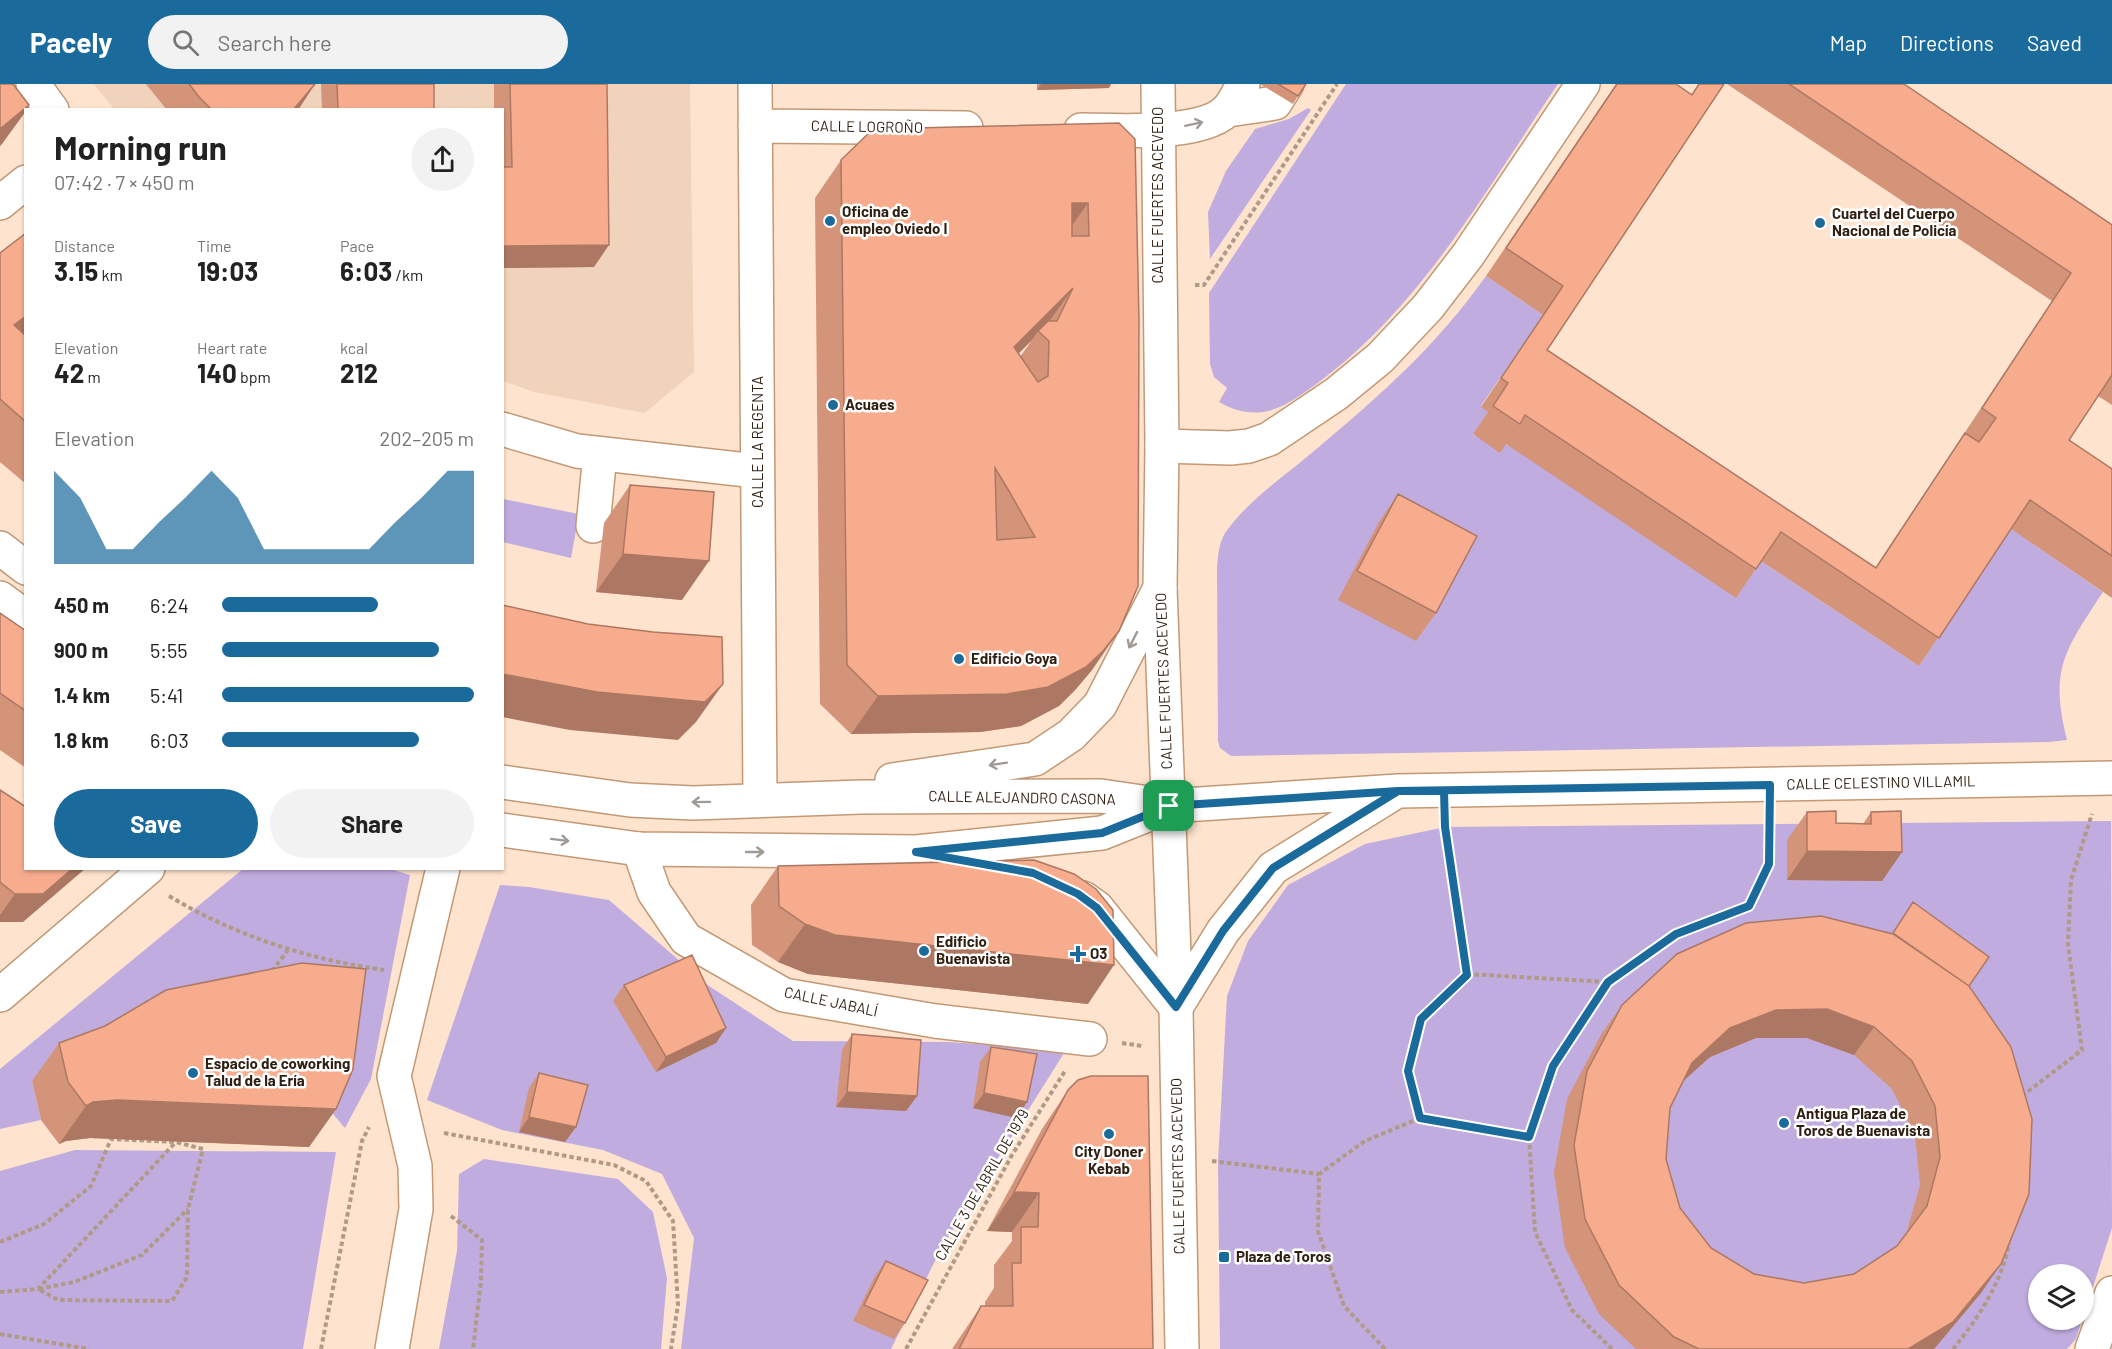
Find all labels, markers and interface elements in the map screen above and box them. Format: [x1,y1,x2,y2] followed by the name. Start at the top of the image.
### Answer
[148,15,568,69] search box
[30,25,112,59] text: Pacely
[169,26,202,59] icon: search
[217,29,332,55] text: Search here
[1830,30,1867,55] text: Map
[1900,30,1994,55] text: Directions
[2027,30,2082,55] text: Saved
[1148,107,1166,283] street label: CALLE FUERTES ACEVEDO
[811,116,923,136] street label: CALLE LOGROÑO
[1184,118,1204,129] one-way arrow
[54,127,227,167] text: Morning run
[411,128,474,191] button: share
[54,170,195,194] text: 07:42 · 7 × 450 m
[842,202,947,237] place label: Oficina de empleo Oviedo I
[1832,204,1957,239] place label: Cuartel del Cuerpo Nacional de Policía
[823,214,837,228] marker: Oficina de empleo Oviedo I
[1813,216,1827,230] marker: Cuartel del Cuerpo Nacional de Policía
[54,236,115,255] text: Distance
[197,236,232,255] text: Time
[340,236,374,255] text: Pace
[54,255,98,286] text: 3.15
[197,255,258,286] text: 19:03
[340,255,392,286] text: 6:03
[98,265,123,284] text: km
[392,265,423,284] text: /km
[54,338,118,357] text: Elevation
[197,338,267,357] text: Heart rate
[340,338,368,357] text: kcal
[54,357,84,388] text: 42
[197,357,237,388] text: 140
[340,357,378,388] text: 212
[84,367,101,386] text: m
[237,367,271,386] text: bpm
[748,376,766,508] street label: CALLE LA REGENTA
[845,395,895,413] place label: Acuaes
[826,398,840,412] marker: Acuaes
[54,426,135,450] text: Elevation
[379,426,474,450] text: 202–205 m
[1151,592,1175,770] street label: CALLE FUERTES ACEVEDO
[54,593,109,617] text: 450 m
[150,593,189,617] text: 6:24
[1127,630,1138,648] one-way arrow
[54,638,108,662] text: 900 m
[150,638,188,662] text: 5:55
[971,649,1057,667] place label: Edificio Goya
[952,652,966,666] marker: Edificio Goya
[54,683,110,707] text: 1.4 km
[150,683,183,707] text: 5:41
[54,728,109,752] text: 1.8 km
[150,728,189,752] text: 6:03
[989,759,1009,770] one-way arrow
[1786,771,1976,793] street label: CALLE CELESTINO VILLAMIL
[1143,780,1194,831] pin
[928,786,1116,808] street label: CALLE ALEJANDRO CASONA
[54,789,258,858] button: Save
[270,789,474,858] button: Share
[1152,789,1185,822] icon: arrive
[692,797,712,808] one-way arrow
[550,834,570,845] one-way arrow
[744,846,764,858] one-way arrow
[936,932,1010,967] place label: Edificio Buenavista
[917,944,931,958] marker: Edificio Buenavista
[1090,944,1107,962] place label: O3
[1071,947,1085,961] marker: O3
[783,982,880,1020] street label: CALLE JABALÍ
[205,1054,350,1089] place label: Espacio de coworking Talud de la Ería
[186,1066,200,1080] marker: Espacio de coworking Talud de la Ería
[1166,1077,1188,1255] street label: CALLE FUERTES ACEVEDO
[1796,1104,1930,1139] place label: Antigua Plaza de Toros de Buenavista
[930,1106,1032,1263] street label: CALLE 3 DE ABRIL DE 1979
[1777,1116,1791,1130] marker: Antigua Plaza de Toros de Buenavista
[1102,1127,1116,1141] marker: City Doner Kebab
[1075,1142,1144,1177] place label: City Doner Kebab
[1236,1247,1332,1265] place label: Plaza de Toros
[1217,1250,1231,1264] marker: Plaza de Toros
[2028,1264,2094,1330] map controls
[2028,1264,2094,1330] button: layers

